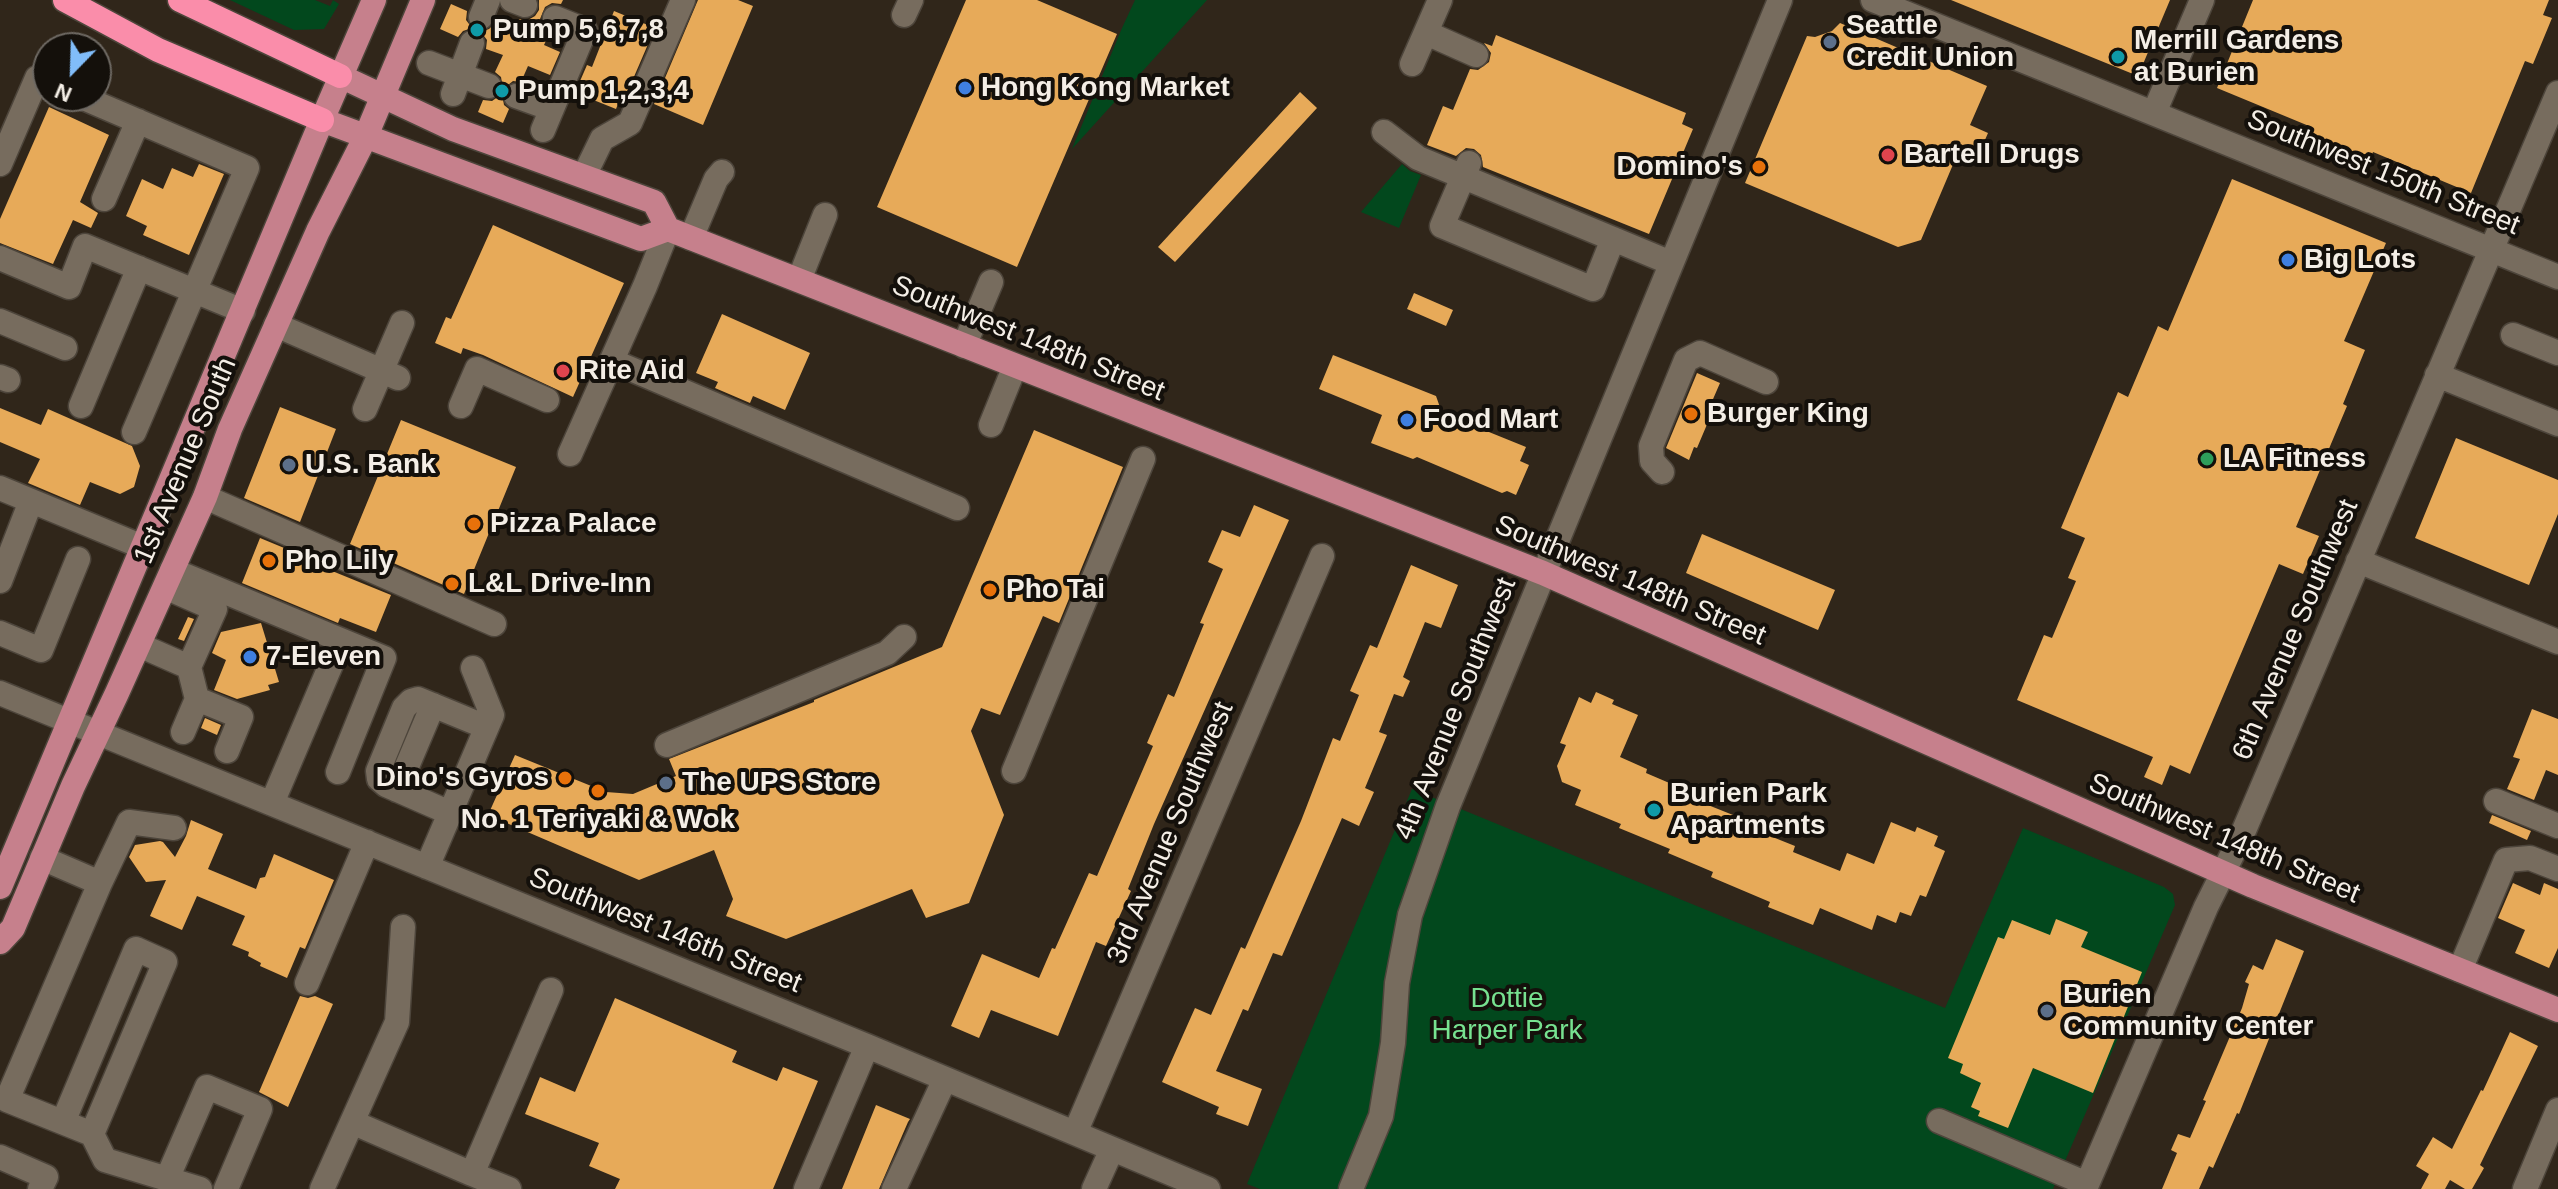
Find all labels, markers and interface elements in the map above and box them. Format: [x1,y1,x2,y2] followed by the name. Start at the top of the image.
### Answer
[1846,9,2014,75] place label: Seattle Credit Union
[493,13,664,47] place label: Pump 5,6,7,8
[468,21,486,39] marker: Pump 5,6,7,8
[2134,24,2339,90] place label: Merrill Gardens at Burien
[32,32,112,112] north arrow
[1821,33,1839,51] marker: Seattle Credit Union
[2109,48,2127,66] marker: Merrill Gardens at Burien
[981,71,1230,105] place label: Hong Kong Market
[518,74,689,108] place label: Pump 1,2,3,4
[51,78,75,107] text: N
[956,79,974,97] marker: Hong Kong Market
[493,82,511,100] marker: Pump 1,2,3,4
[2242,103,2524,243] street label: Southwest 150th Street
[1904,138,2080,172] place label: Bartell Drugs
[1879,146,1897,164] marker: Bartell Drugs
[1617,150,1743,184] place label: Domino's
[1750,158,1768,176] marker: Domino's
[2304,243,2416,277] place label: Big Lots
[2279,251,2297,269] marker: Big Lots
[887,269,1169,409] street label: Southwest 148th Street
[127,353,245,569] street label: 1st Avenue South
[579,354,685,388] place label: Rite Aid
[554,362,572,380] marker: Rite Aid
[1707,397,1869,431] place label: Burger King
[1423,403,1558,437] place label: Food Mart
[1682,405,1700,423] marker: Burger King
[1398,411,1416,429] marker: Food Mart
[2223,442,2366,476] place label: LA Fitness
[305,448,436,482] place label: U.S. Bank
[2198,450,2216,468] marker: LA Fitness
[280,456,298,474] marker: U.S. Bank
[2226,495,2366,765] street label: 6th Avenue Southwest
[490,507,657,541] place label: Pizza Palace
[1489,509,1771,653] street label: Southwest 148th Street
[465,515,483,533] marker: Pizza Palace
[285,544,394,578] place label: Pho Lily
[260,552,278,570] marker: Pho Lily
[468,567,652,601] place label: L&L Drive-Inn
[1006,573,1105,607] place label: Pho Tai
[1388,573,1524,845] street label: 4th Avenue Southwest
[443,575,461,593] marker: L&L Drive-Inn
[981,581,999,599] marker: Pho Tai
[266,640,381,674] place label: 7-Eleven
[241,648,259,666] marker: 7-Eleven
[1101,697,1241,969] street label: 3rd Avenue Southwest
[376,761,549,795] place label: Dino's Gyros
[682,766,876,800] place label: The UPS Store
[2083,767,2365,911] street label: Southwest 148th Street
[556,769,574,787] marker: Dino's Gyros
[657,774,675,792] marker: The UPS Store
[1670,777,1827,843] place label: Burien Park Apartments
[589,782,607,800] marker: No. 1 Teriyaki & Wok
[1645,801,1663,819] marker: Burien Park Apartments
[461,803,735,837] place label: No. 1 Teriyaki & Wok
[524,861,806,1001] street label: Southwest 146th Street
[2063,978,2313,1044] place label: Burien Community Center
[1432,982,1582,1048] park label: Dottie Harper Park
[2038,1002,2056,1020] marker: Burien Community Center

